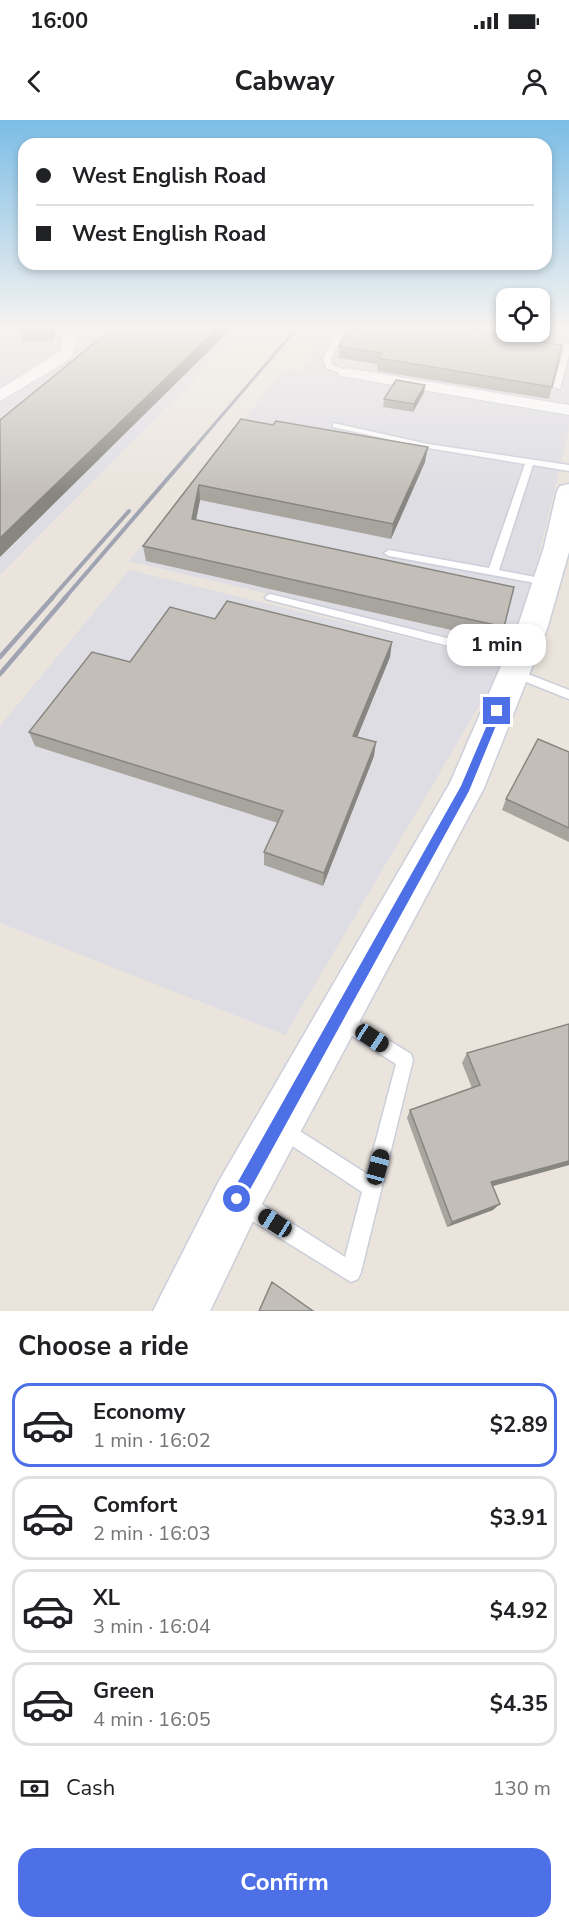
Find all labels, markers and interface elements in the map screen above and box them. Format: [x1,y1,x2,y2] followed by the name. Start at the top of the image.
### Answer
[30,6,88,36] text: 16:00
[234,63,335,100] text: Cabway
[18,65,51,98] icon: back
[518,65,551,98] icon: person
[72,161,266,191] text: West English Road
[72,219,266,249] text: West English Road
[496,288,550,342] map controls
[496,288,550,342] button: locate
[448,624,546,666] callout: 1 min
[471,631,522,658] text: 1 min
[483,697,510,724] route end
[352,1021,392,1055] car
[365,1147,391,1187] car
[223,1185,250,1212] route start
[255,1206,295,1240] car
[18,1328,189,1365] text: Choose a ride
[93,1397,185,1427] text: Economy
[21,1398,75,1452] icon: car
[490,1410,548,1440] text: $2.89
[93,1427,211,1454] text: 1 min · 16:02
[93,1490,177,1520] text: Comfort
[21,1491,75,1545] icon: car
[490,1503,548,1533] text: $3.91
[93,1520,211,1547] text: 2 min · 16:03
[93,1583,120,1613] text: XL
[21,1584,75,1638] icon: car
[490,1596,548,1626] text: $4.92
[93,1613,211,1640] text: 3 min · 16:04
[93,1676,154,1706] text: Green
[21,1677,75,1731] icon: car
[490,1689,548,1719] text: $4.35
[93,1706,211,1733] text: 4 min · 16:05
[18,1772,51,1805] icon: cash
[66,1773,115,1803] text: Cash
[493,1775,551,1802] text: 130 m
[18,1848,551,1917] button: Confirm

